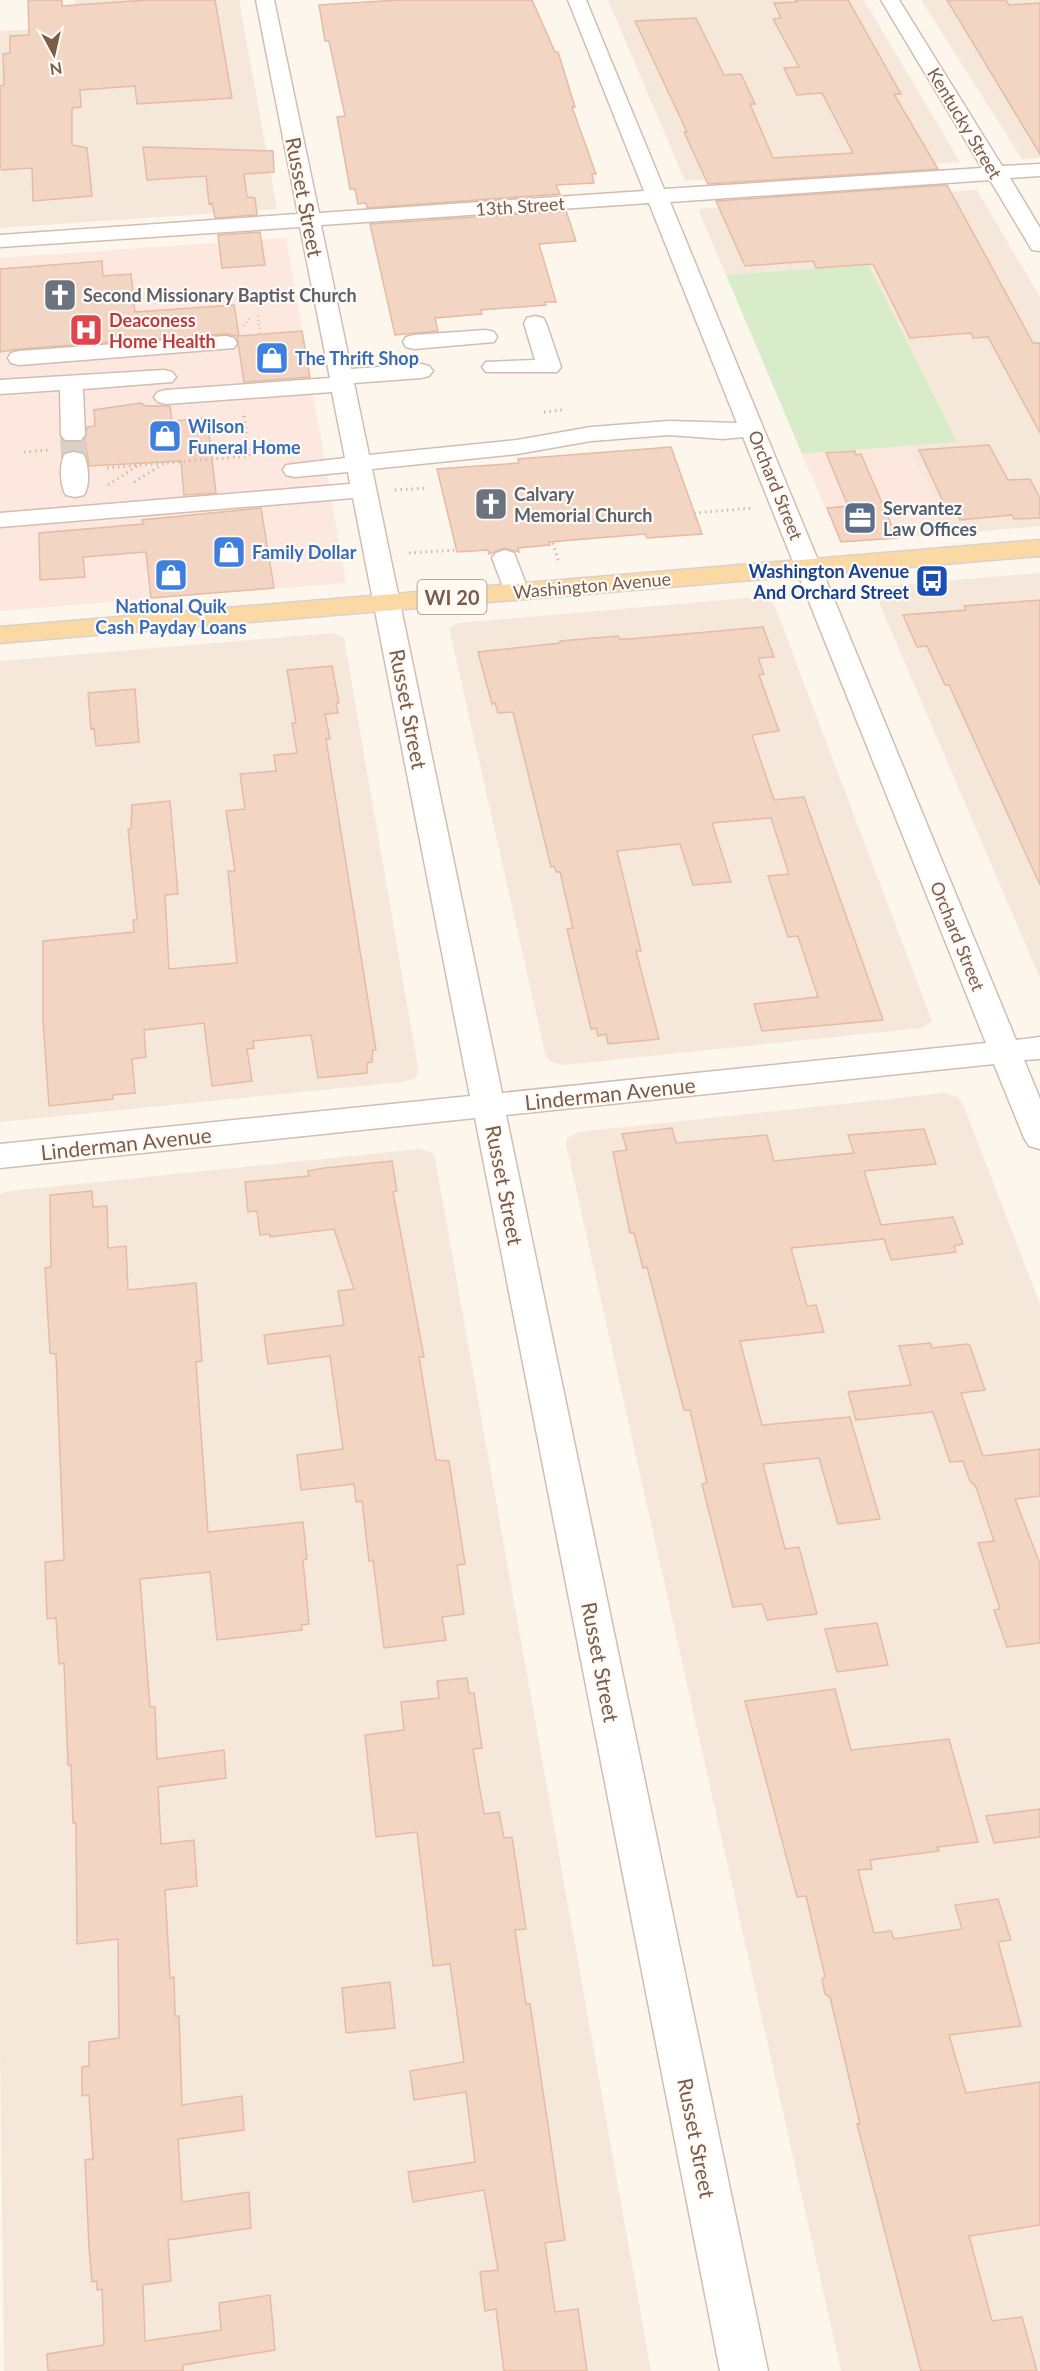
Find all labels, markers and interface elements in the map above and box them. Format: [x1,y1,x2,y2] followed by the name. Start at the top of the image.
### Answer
[24,24,84,84] north arrow
[49,59,64,80] text: N
[923,63,1007,183] street label: Kentucky Street
[281,135,329,260] street label: Russet Street
[475,192,566,220] street label: 13th Street
[42,277,78,313] church icon: Second Missionary Baptist Church
[83,284,357,306] place label: Second Missionary Baptist Church
[109,309,216,352] place label: Deaconess Home Health
[68,312,104,348] hospital icon: Deaconess Home Health
[254,340,290,376] shop icon: The Thrift Shop
[295,347,419,369] place label: The Thrift Shop
[188,415,301,458] place label: Wilson Funeral Home
[147,418,183,454] shop icon: Wilson Funeral Home
[744,427,808,544] street label: Orchard Street
[514,483,653,526] place label: Calvary Memorial Church
[473,486,509,522] church icon: Calvary Memorial Church
[883,497,977,540] place label: Servantez Law Offices
[842,500,878,536] office icon: Servantez Law Offices
[211,534,247,570] shop icon: Family Dollar
[252,541,357,563] place label: Family Dollar
[153,557,189,593] shop icon: National Quik Cash Payday Loans
[748,560,909,603] place label: Washington Avenue And Orchard Street
[914,563,950,599] bus stop icon: Washington Avenue And Orchard Street
[512,567,672,603] street label: Washington Avenue
[418,580,486,614] road number: WI 20
[95,595,247,638] place label: National Quik Cash Payday Loans
[385,647,433,772] street label: Russet Street
[926,878,990,995] street label: Orchard Street
[523,1072,697,1114] street label: Linderman Avenue
[39,1122,213,1164] street label: Linderman Avenue
[481,1123,529,1248] street label: Russet Street
[577,1600,625,1725] street label: Russet Street
[673,2076,721,2201] street label: Russet Street

